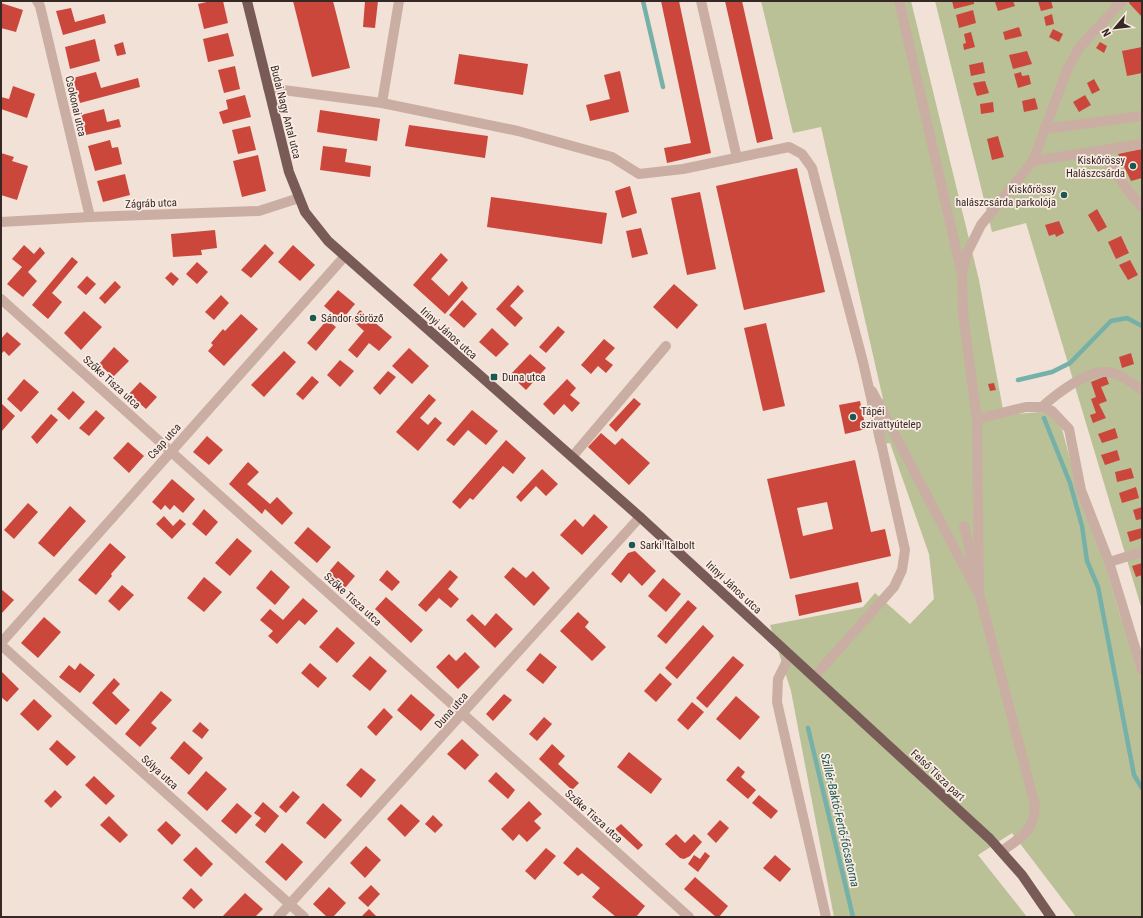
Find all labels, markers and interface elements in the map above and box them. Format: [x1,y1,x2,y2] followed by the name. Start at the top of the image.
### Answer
[1095,8,1135,48] north arrow
[1099,26,1114,38] text: N
[268,64,303,160] street label: Budai Nagy Antal utca
[62,75,89,138] street label: Csokonai utca
[1066,154,1125,180] place label: Kiskőrössy Halászcsárda
[1128,161,1138,171] marker: Kiskőrössy Halászcsárda
[956,183,1056,209] place label: Kiskőrössy halászcsárda parkolója
[1059,190,1069,200] marker: Kiskőrössy halászcsárda parkolója
[125,196,177,211] street label: Zágráb utca
[418,305,480,362] street label: Irinyi János utca
[321,312,384,325] place label: Sándor söröző
[308,313,318,323] marker: Sándor söröző
[80,353,143,412] street label: Szőke Tisza utca
[502,371,546,384] place label: Duna utca
[489,372,499,382] marker: Duna utca
[861,405,921,431] place label: Tápéi szivattyútelep
[848,412,858,422] marker: Tápéi szivattyútelep
[145,421,184,462] street label: Csap utca
[640,539,695,552] place label: Sarki Italbolt
[627,540,637,550] marker: Sarki Italbolt
[703,558,764,616] street label: Irinyi János utca
[321,570,384,629] street label: Szőke Tisza utca
[432,690,471,731] street label: Duna utca
[908,747,967,804] street label: Felső Tisza part
[139,752,181,792] street label: Sólya utca
[818,752,862,888] water label: Szillér-Baktó-Fertő-főcsatorna
[562,787,625,846] street label: Szőke Tisza utca

